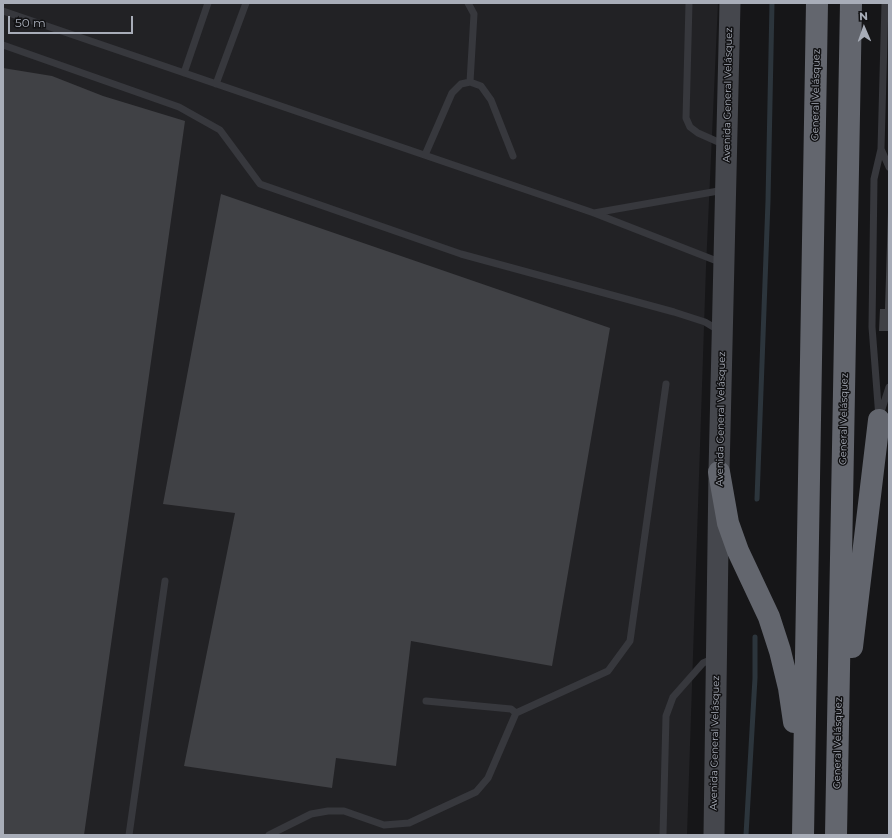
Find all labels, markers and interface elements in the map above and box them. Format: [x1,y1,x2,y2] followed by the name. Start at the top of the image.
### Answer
[10,8,135,34] scale bar
[844,8,884,48] north arrow
[859,9,868,23] text: N
[15,15,46,30] text: 50 m
[721,27,735,163] street label: Avenida General Velásquez
[809,49,823,141] street label: General Velásquez
[714,351,728,487] street label: Avenida General Velásquez
[837,373,851,465] street label: General Velásquez
[708,675,722,811] street label: Avenida General Velásquez
[831,697,845,789] street label: General Velásquez

